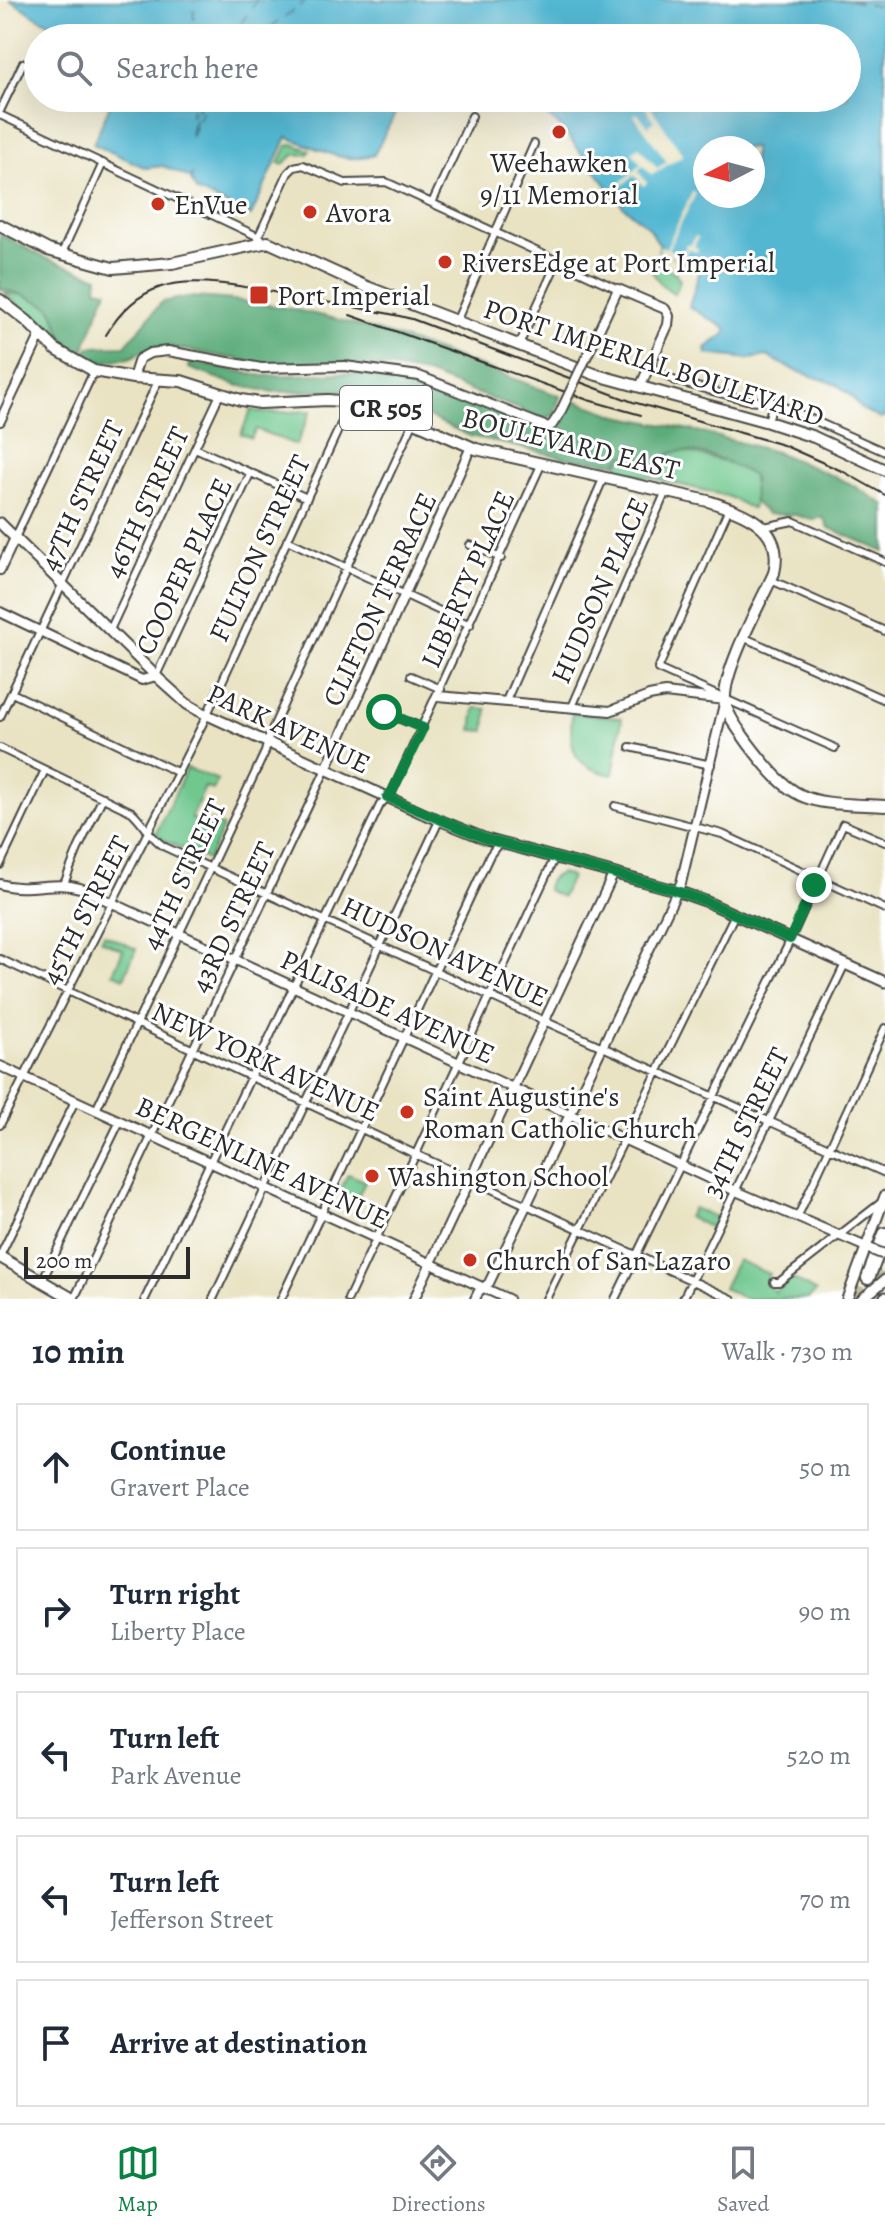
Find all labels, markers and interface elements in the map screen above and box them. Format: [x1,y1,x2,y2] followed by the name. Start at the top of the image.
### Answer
[24,24,861,112] search box
[52,46,96,90] icon: search
[116,48,259,88] text: Search here
[550,123,568,141] marker: Weehawken 9/11 Memorial
[693,136,765,208] north arrow
[480,144,638,214] place label: Weehawken 9/11 Memorial
[174,186,248,224] place label: EnVue
[325,194,391,232] place label: Avora
[149,195,167,213] marker: EnVue
[301,203,319,221] marker: Avora
[461,244,775,282] place label: RiversEdge at Port Imperial
[436,253,454,271] marker: RiversEdge at Port Imperial
[277,277,430,315] place label: Port Imperial
[248,284,270,306] marker: Port Imperial
[479,290,829,436] street label: PORT IMPERIAL BOULEVARD
[340,386,432,430] road number: CR 505
[458,399,684,489] street label: BOULEVARD EAST
[30,414,133,577] street label: 47TH STREET
[95,420,199,584] street label: 46TH STREET
[200,449,320,648] street label: FULTON STREET
[126,472,241,661] street label: COOPER PLACE
[412,485,524,674] street label: LIBERTY PLACE
[314,486,446,713] street label: CLIFTON TERRACE
[542,491,658,690] street label: HUDSON PLACE
[201,675,376,783] street label: PARK AVENUE
[366,694,402,730] route start
[132,793,236,956] street label: 44TH STREET
[32,830,140,991] street label: 45TH STREET
[181,836,284,999] street label: 43RD STREET
[796,867,832,903] route end
[335,887,554,1017] street label: HUDSON AVENUE
[274,941,501,1073] street label: PALISADE AVENUE
[146,992,386,1131] street label: NEW YORK AVENUE
[693,1041,798,1204] street label: 34TH STREET
[423,1078,696,1148] place label: Saint Augustine's Roman Catholic Church
[129,1087,396,1238] street label: BERGENLINE AVENUE
[398,1103,416,1121] marker: Saint Augustine's Roman Catholic Church
[387,1158,608,1196] place label: Washington School
[363,1167,381,1185] marker: Washington School
[486,1242,731,1280] place label: Church of San Lazaro
[24,1243,190,1279] scale bar
[36,1246,93,1276] text: 200 m
[461,1251,479,1269] marker: Church of San Lazaro
[32,1328,125,1375] text: 10 min
[722,1334,853,1369] text: Walk · 730 m
[110,1430,226,1470] text: Continue
[34,1445,78,1489] icon: ahead
[799,1450,851,1485] text: 50 m
[110,1470,250,1505] text: Gravert Place
[110,1574,240,1614] text: Turn right
[34,1589,78,1633] icon: right
[799,1594,851,1629] text: 90 m
[110,1614,246,1649] text: Liberty Place
[110,1718,219,1758] text: Turn left
[34,1733,78,1777] icon: left
[787,1738,851,1773] text: 520 m
[110,1758,241,1793] text: Park Avenue
[110,1862,219,1902] text: Turn left
[34,1877,78,1921] icon: left
[799,1882,851,1917] text: 70 m
[110,1902,273,1937] text: Jefferson Street
[34,2021,78,2065] icon: arrive
[110,2023,367,2063] text: Arrive at destination
[116,2141,160,2219] tab: Map
[391,2141,486,2219] tab: Directions
[717,2141,769,2219] tab: Saved

